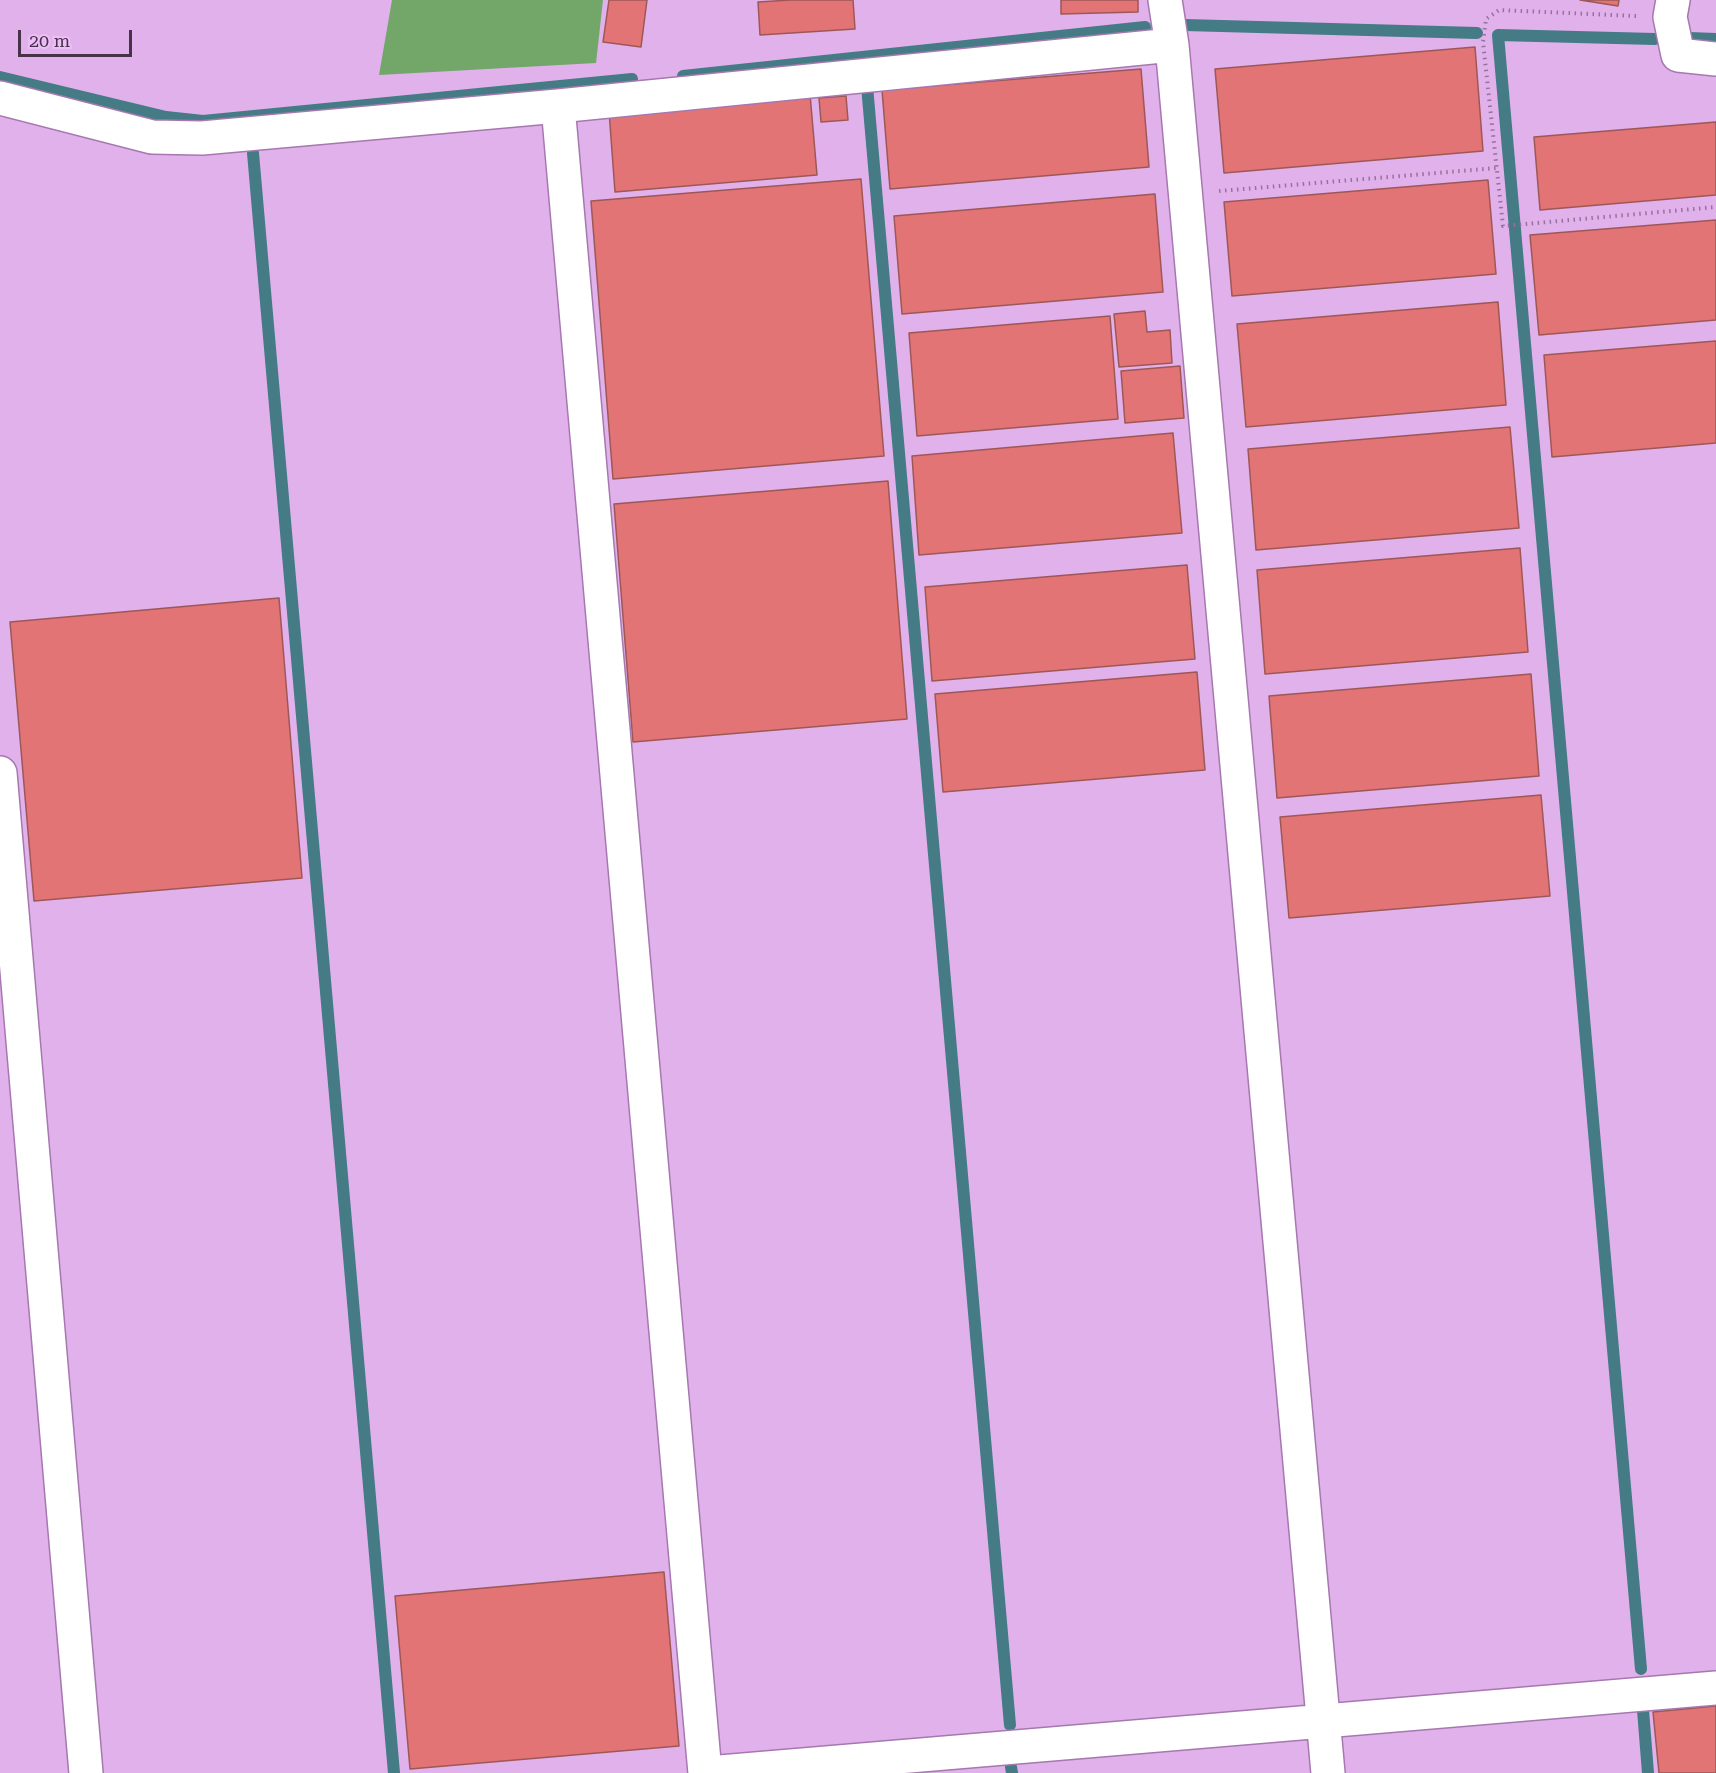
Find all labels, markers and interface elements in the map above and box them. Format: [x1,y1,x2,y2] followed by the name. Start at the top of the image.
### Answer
[21,18,135,56] scale bar
[29,30,70,51] text: 20 m

